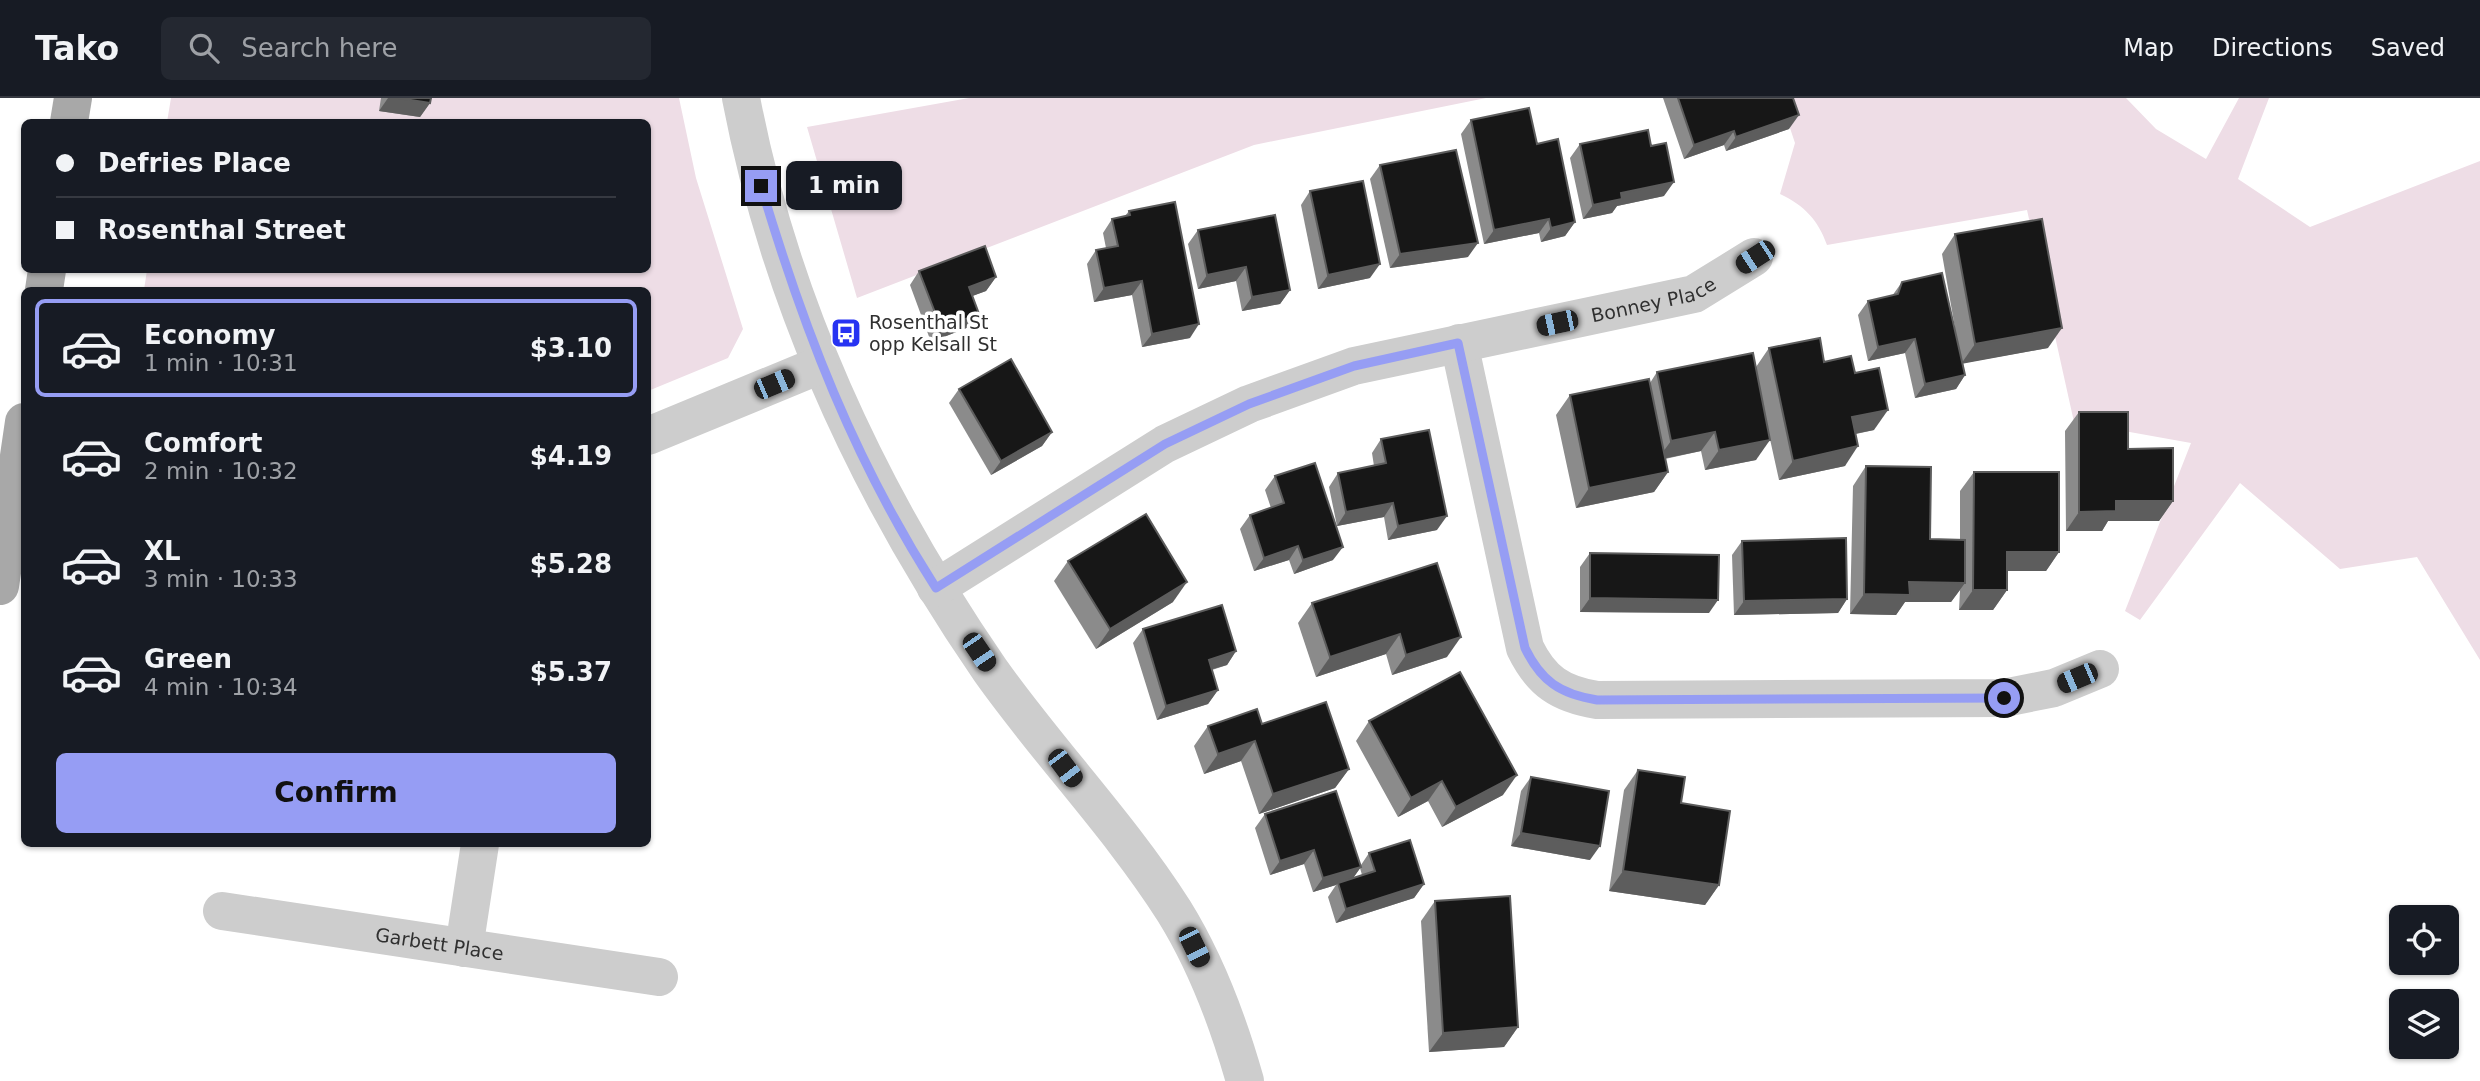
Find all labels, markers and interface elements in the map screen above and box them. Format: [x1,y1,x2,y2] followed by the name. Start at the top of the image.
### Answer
[161,17,651,80] search box
[35,29,119,68] text: Tako
[185,29,223,67] icon: search
[241,33,397,63] text: Search here
[2123,34,2174,62] text: Map
[2212,34,2333,62] text: Directions
[2371,34,2445,62] text: Saved
[98,148,291,178] text: Defries Place
[786,162,901,210] callout: 1 min
[745,170,777,202] route end
[808,172,880,198] text: 1 min
[98,215,346,245] text: Rosenthal Street
[1732,237,1779,277] car
[1589,272,1720,326] street label: Bonney Place
[1535,308,1580,338] car
[869,311,997,355] place label: Rosenthal St opp Kelsall St
[829,316,863,350] bus stop icon: Rosenthal St opp Kelsall St
[60,317,123,380] icon: car
[144,320,275,350] text: Economy
[530,333,612,363] text: $3.10
[144,350,298,376] text: 1 min · 10:31
[751,366,798,402] car
[60,425,123,488] icon: car
[144,428,262,458] text: Comfort
[530,441,612,471] text: $4.19
[144,458,298,484] text: 2 min · 10:32
[60,533,123,596] icon: car
[144,536,181,566] text: XL
[530,549,612,579] text: $5.28
[144,566,298,592] text: 3 min · 10:33
[959,629,1000,675] car
[60,641,123,704] icon: car
[144,644,232,674] text: Green
[530,657,612,687] text: $5.37
[2054,660,2101,696] car
[144,674,298,700] text: 4 min · 10:34
[1988,682,2020,714] route start
[1044,745,1087,791] car
[56,753,616,833] button: Confirm
[2389,905,2459,1059] map controls
[2389,905,2459,975] button: locate
[374,923,505,964] street label: Garbett Place
[1176,924,1213,970] car
[2389,989,2459,1059] button: layers

